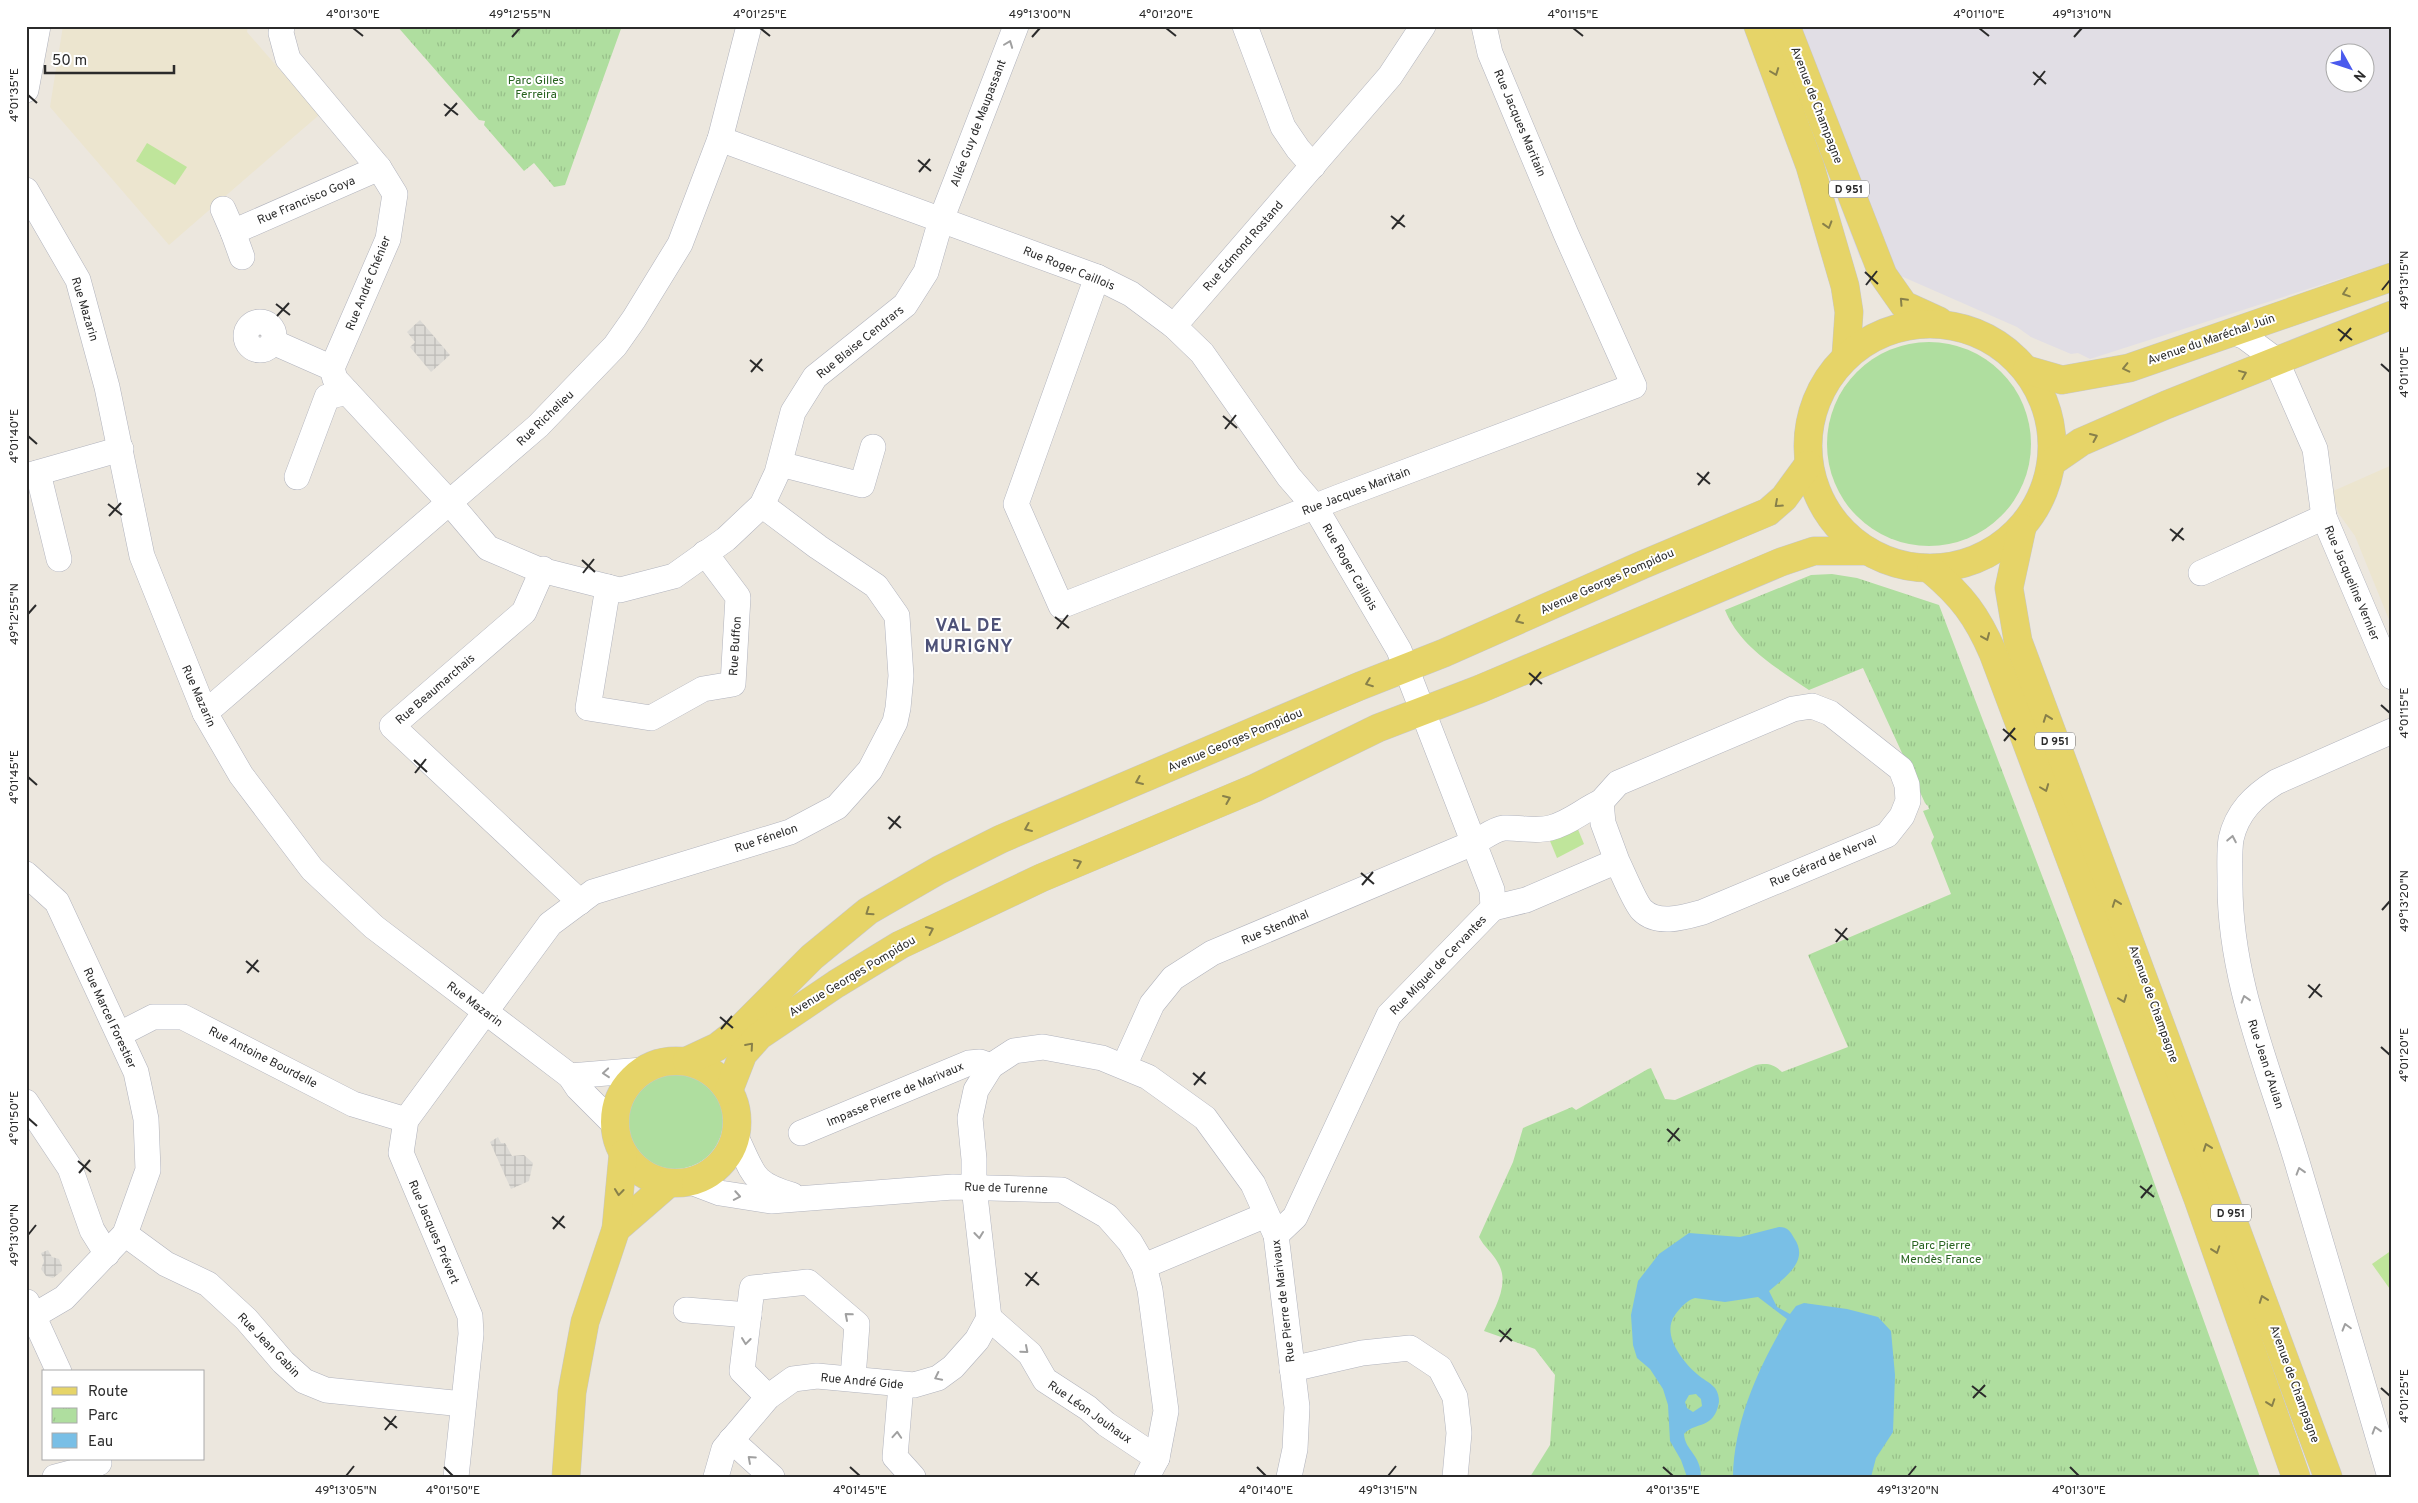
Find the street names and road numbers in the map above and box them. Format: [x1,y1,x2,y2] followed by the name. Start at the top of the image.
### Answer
[1786,45,1846,166] street label: Avenue de Champagne
[947,58,1011,189] street label: Allée Guy de Maupassant
[1489,67,1549,179] street label: Rue Jacques Maritain
[255,173,358,229] street label: Rue Francisco Goya
[1829,180,1869,198] road number: D 951
[1200,198,1288,295] street label: Rue Edmond Rostand
[343,233,395,333] street label: Rue André Chénier
[1020,243,1117,295] street label: Rue Roger Caillois
[67,275,101,343] street label: Rue Mazarin
[814,303,908,383] street label: Rue Blaise Cendrars
[2145,311,2277,369] street label: Avenue du Maréchal Juin
[514,387,578,450] street label: Rue Richelieu
[1300,464,1413,520] street label: Rue Jacques Maritain
[1318,521,1381,614] street label: Rue Roger Caillois
[2320,523,2383,644] street label: Rue Jacqueline Vernier
[1538,545,1677,619] street label: Avenue Georges Pompidou
[726,616,746,677] street label: Rue Buffon
[393,651,479,729] street label: Rue Beaumarchais
[177,663,219,730] street label: Rue Mazarin
[1166,705,1305,777] street label: Avenue Georges Pompidou
[2035,732,2075,749] road number: D 951
[733,821,800,857] street label: Rue Fénelon
[1768,832,1879,892] street label: Rue Gérard de Nerval
[1239,907,1312,949] street label: Rue Stendhal
[1387,912,1491,1019] street label: Rue Miguel de Cervantes
[786,933,919,1021] street label: Avenue Georges Pompidou
[2124,943,2182,1065] street label: Avenue de Champagne
[79,965,140,1072] street label: Rue Marcel Forestier
[443,978,506,1031] street label: Rue Mazarin
[2243,1017,2287,1111] street label: Rue Jean d'Aulan
[205,1023,320,1092] street label: Rue Antoine Bourdelle
[824,1059,966,1131] street label: Impasse Pierre de Marivaux
[404,1178,462,1287] street label: Rue Jacques Prévert
[964,1180,1048,1198] street label: Rue de Turenne
[2211,1204,2251,1222] road number: D 951
[1269,1238,1299,1363] street label: Rue Pierre de Marivaux
[233,1310,303,1381] street label: Rue Jean Gabin
[2265,1323,2323,1445] street label: Avenue de Champagne
[820,1370,904,1394] street label: Rue André Gide
[1044,1378,1135,1448] street label: Rue Léon Jouhaux

